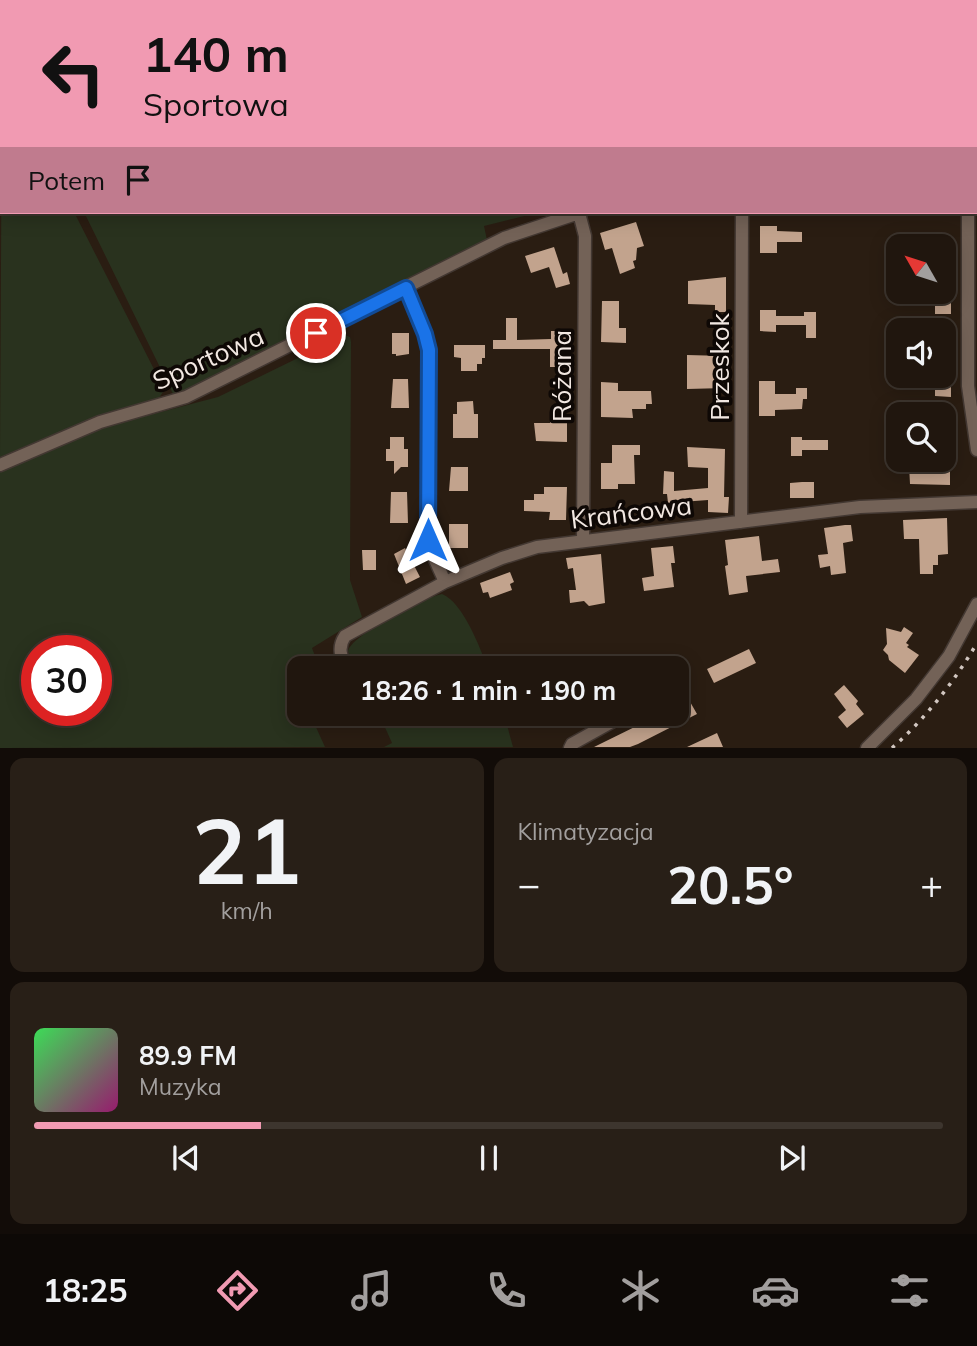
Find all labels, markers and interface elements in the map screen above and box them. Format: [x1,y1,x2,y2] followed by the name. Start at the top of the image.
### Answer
[143,23,289,84] text: 140 m
[28,28,119,119] icon: left
[143,84,289,124] text: Sportowa
[119,161,157,199] icon: arrive
[28,164,105,197] text: Potem
[886,234,956,304] north arrow
[886,234,956,472] map controls
[286,303,346,363] pin
[703,313,736,421] street label: Przeskok
[297,314,335,352] icon: arrive
[886,318,956,388] button: sound
[147,319,269,397] street label: Sportowa
[545,330,578,422] street label: Różana
[886,402,956,472] button: search
[569,488,693,536] street label: Krańcowa
[391,503,465,577] position arrow
[21,635,112,726] speed limit sign: 30
[360,674,616,707] text: 18:26 · 1 min · 190 m
[192,793,301,907] text: 21
[518,817,654,846] text: Klimatyzacja
[667,852,793,917] text: 20.5°
[518,860,540,908] text: −
[920,860,943,908] text: +
[221,896,273,925] text: km/h
[139,1039,237,1072] text: 89.9 FM
[139,1072,222,1101] text: Muzyka
[167,1139,205,1177] icon: previous
[470,1139,508,1177] icon: pause
[773,1139,811,1177] icon: next
[213,1266,262,1315] icon: directions
[347,1266,396,1315] icon: music
[482,1266,531,1315] icon: phone
[616,1266,665,1315] icon: climate
[751,1266,800,1315] icon: car
[885,1266,934,1315] icon: filters
[43,1270,127,1310] text: 18:25

